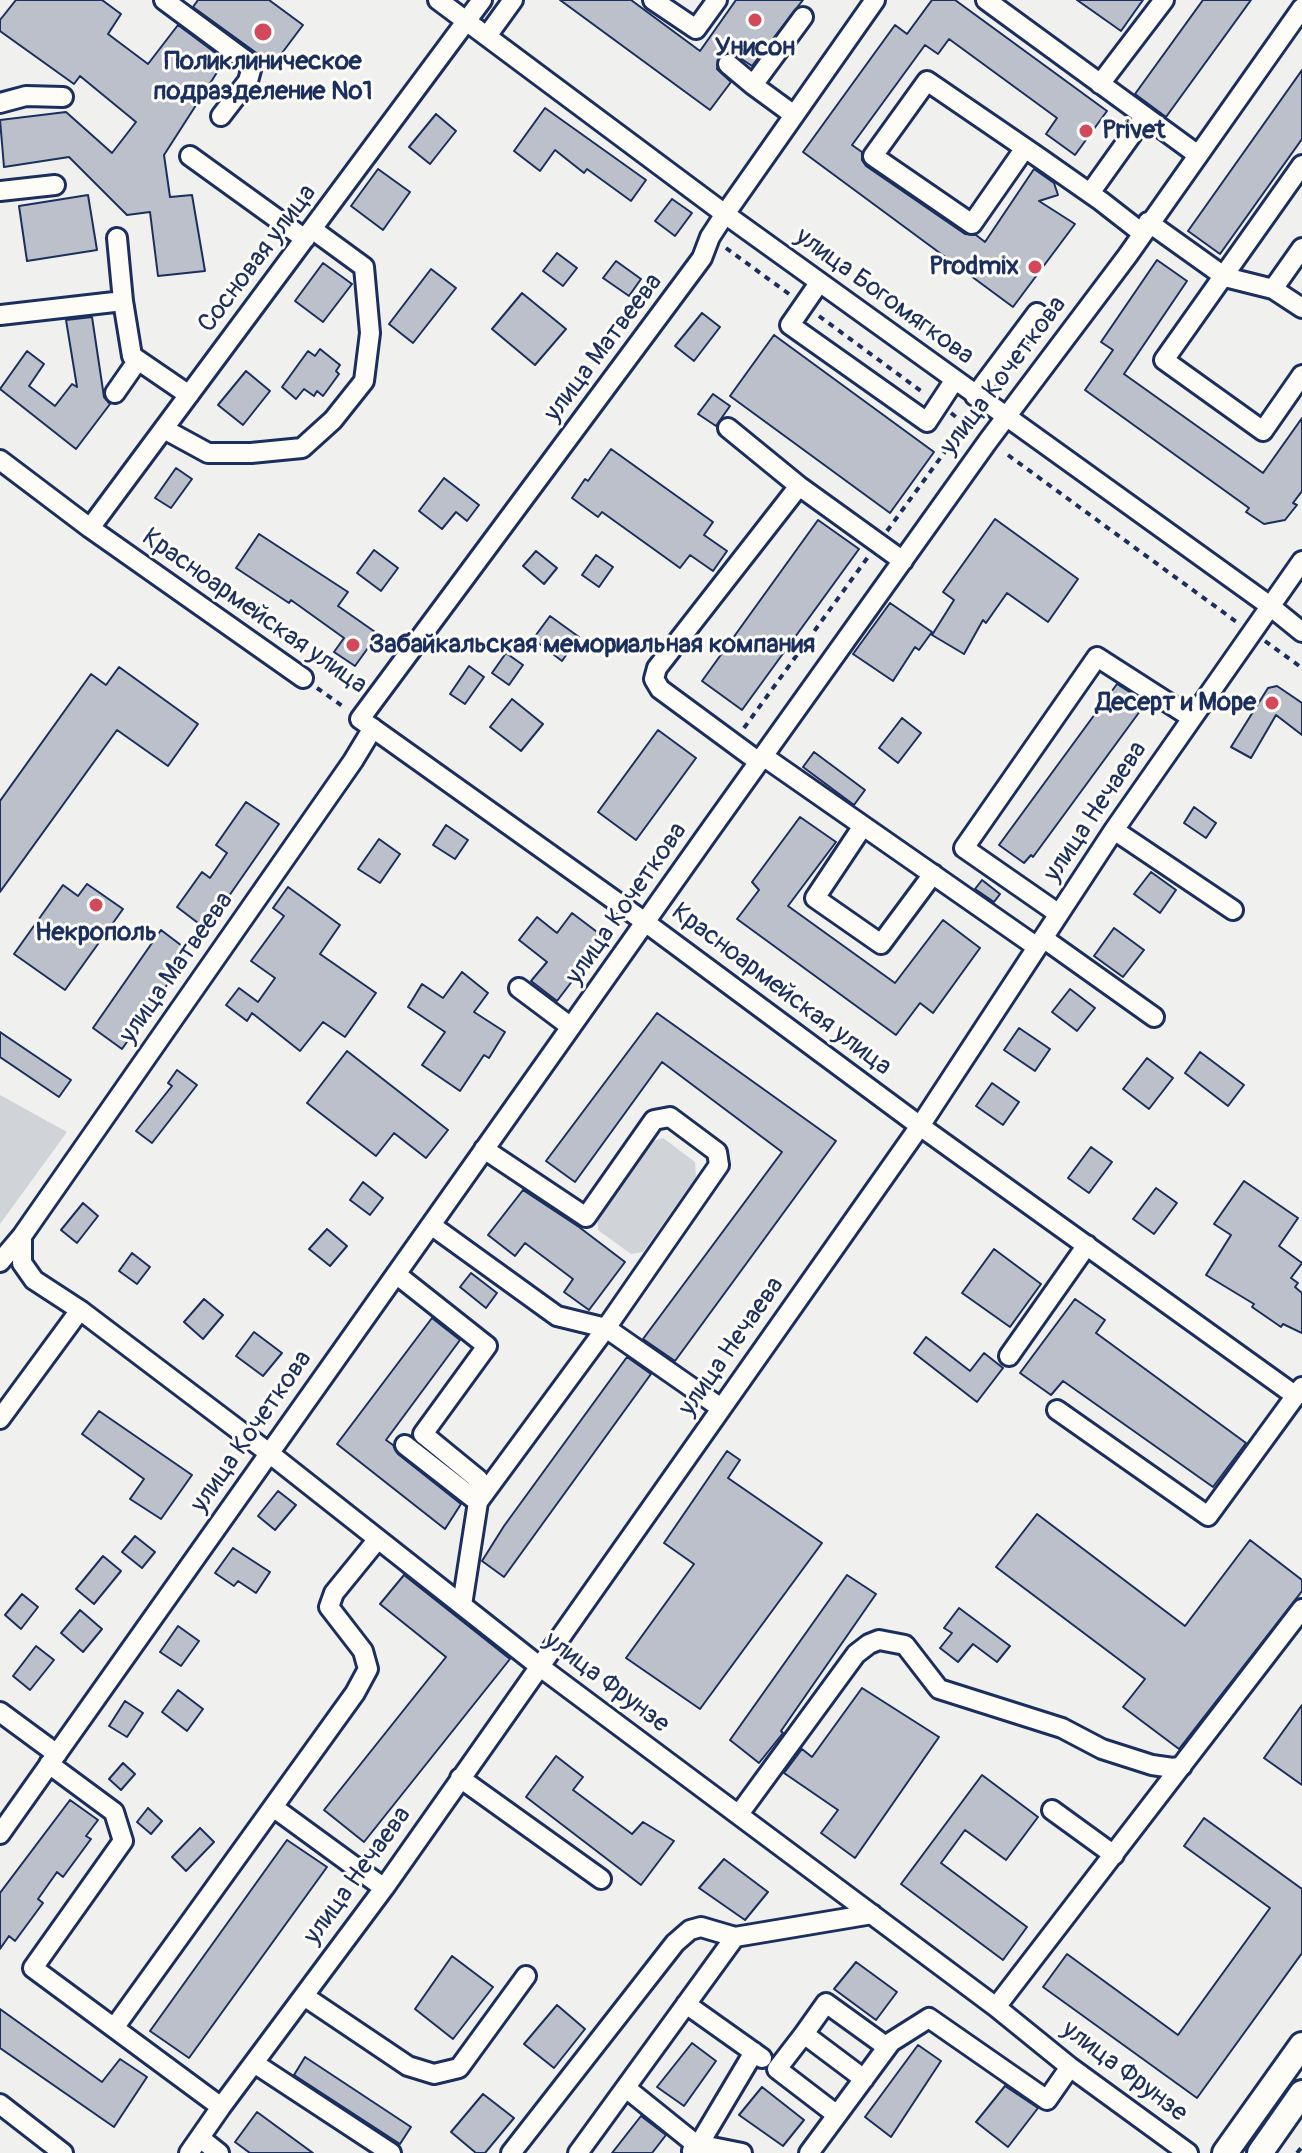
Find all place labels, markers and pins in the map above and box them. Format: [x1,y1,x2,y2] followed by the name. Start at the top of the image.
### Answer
[746,11,764,29] marker: Унисон
[252,21,274,43] marker: Поликлиническое подразделение №1
[715,32,795,64] place label: Унисон
[153,46,373,108] place label: Поликлиническое подразделение №1
[1102,115,1166,147] place label: Privet
[1077,122,1095,140] marker: Privet
[929,251,1019,283] place label: Prodmix
[1026,258,1044,276] marker: Prodmix
[369,629,815,661] place label: Забайкальская мемориальная компания
[344,636,362,654] marker: Забайкальская мемориальная компания
[1096,687,1256,719] place label: Десерт и Море
[1263,694,1281,712] marker: Десерт и Море
[87,896,105,914] marker: Некрополь
[35,917,157,949] place label: Некрополь

